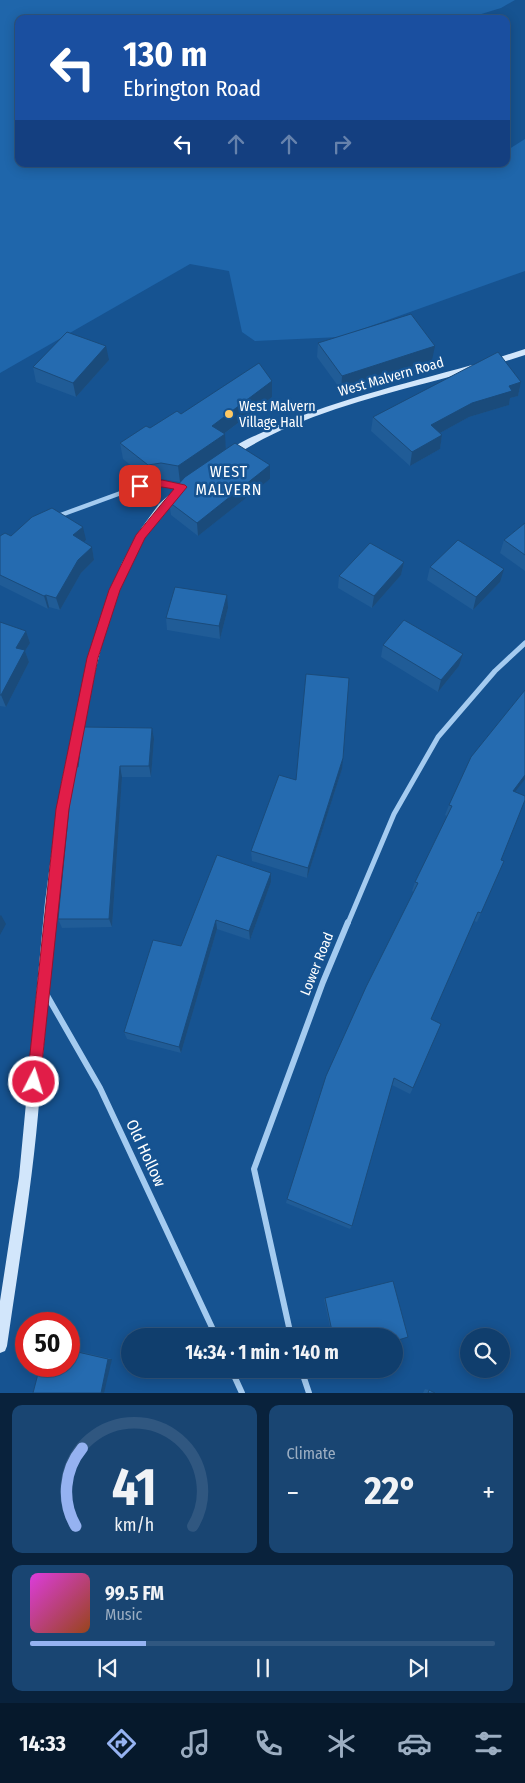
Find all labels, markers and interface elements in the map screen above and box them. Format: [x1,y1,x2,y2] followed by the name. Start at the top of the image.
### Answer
[123,33,207,75] text: 130 m
[40,35,105,100] icon: left
[123,75,261,102] text: Ebrington Road
[169,130,197,158] icon: left
[222,130,250,158] icon: ahead
[275,130,303,158] icon: ahead
[328,130,356,158] icon: right
[336,354,446,400] street label: West Malvern Road
[239,398,316,431] place label: West Malvern Village Hall
[223,408,235,420] marker: West Malvern Village Hall
[196,462,262,499] district label: WEST MALVERN
[119,465,161,507] pin
[126,472,154,500] icon: arrive
[297,930,337,998] street label: Lower Road
[7,1055,59,1107] position arrow
[122,1116,170,1190] street label: Old Hollow
[15,1312,80,1377] speed limit sign: 50
[460,1328,510,1378] map controls
[460,1328,510,1378] button: search
[185,1341,339,1364] text: 14:34 · 1 min · 140 m
[287,1444,336,1463] text: Climate
[112,1456,157,1519] text: 41
[364,1468,417,1514] text: 22°
[287,1476,299,1509] text: −
[482,1476,495,1509] text: +
[114,1514,154,1536] text: km/h
[105,1582,164,1605] text: 99.5 FM
[105,1605,142,1624] text: Music
[94,1654,122,1682] icon: previous
[249,1654,277,1682] icon: pause
[404,1654,432,1682] icon: next
[104,1726,139,1761] icon: directions
[178,1726,213,1761] icon: music
[251,1726,286,1761] icon: phone
[324,1726,359,1761] icon: climate
[397,1726,432,1761] icon: car
[471,1726,506,1761] icon: filters
[19,1730,66,1757] text: 14:33

